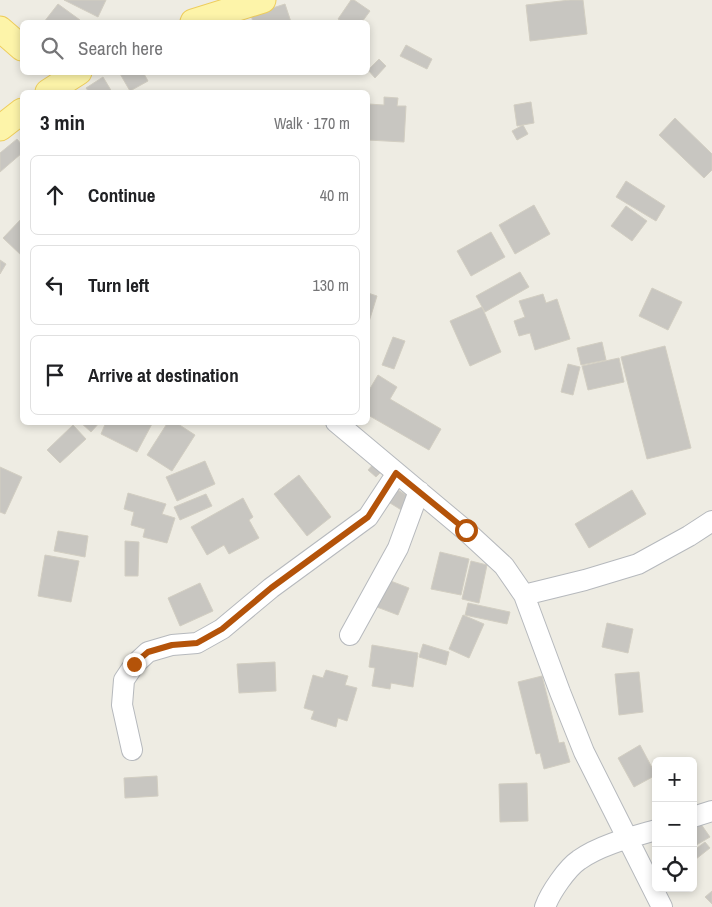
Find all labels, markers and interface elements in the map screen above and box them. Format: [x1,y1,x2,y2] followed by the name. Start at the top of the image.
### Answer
[20,20,370,75] search box
[38,34,66,62] icon: search
[78,35,163,61] text: Search here
[40,108,85,137] text: 3 min
[274,112,350,134] text: Walk · 170 m
[41,181,69,209] icon: ahead
[88,182,156,208] text: Continue
[320,184,349,206] text: 40 m
[41,271,69,299] icon: left
[88,272,149,298] text: Turn left
[313,274,349,296] text: 130 m
[41,361,69,389] icon: arrive
[88,362,239,388] text: Arrive at destination
[455,519,478,542] route start
[123,653,146,676] route end
[652,757,697,892] map controls
[652,757,697,802] button: +
[652,802,697,847] button: −
[652,847,697,892] button: locate

